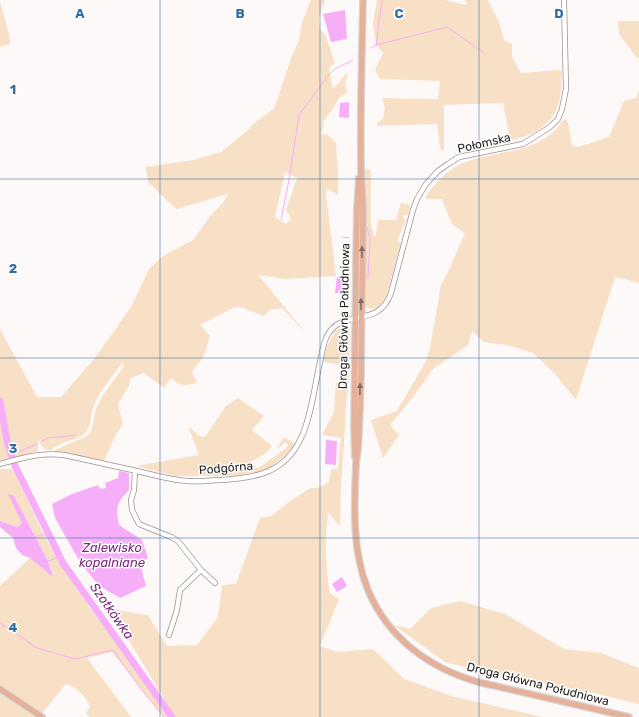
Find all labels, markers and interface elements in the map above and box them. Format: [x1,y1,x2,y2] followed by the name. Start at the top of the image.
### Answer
[75,6,85,21] text: A
[235,6,245,21] text: B
[394,6,404,21] text: C
[554,6,564,21] text: D
[10,82,16,97] text: 1
[456,130,512,156] street label: Połomska
[336,243,352,389] street label: Droga Główna Południowa
[359,245,365,258] one-way arrow
[9,261,17,276] text: 2
[358,298,365,310] one-way arrow
[357,382,363,395] one-way arrow
[9,441,18,456] text: 3
[198,459,254,477] street label: Podgórna
[79,540,145,570] water label: Zalewisko kopalniane
[87,580,137,642] water label: Szotkówka
[9,620,18,635] text: 4
[465,660,611,708] street label: Droga Główna Południowa

